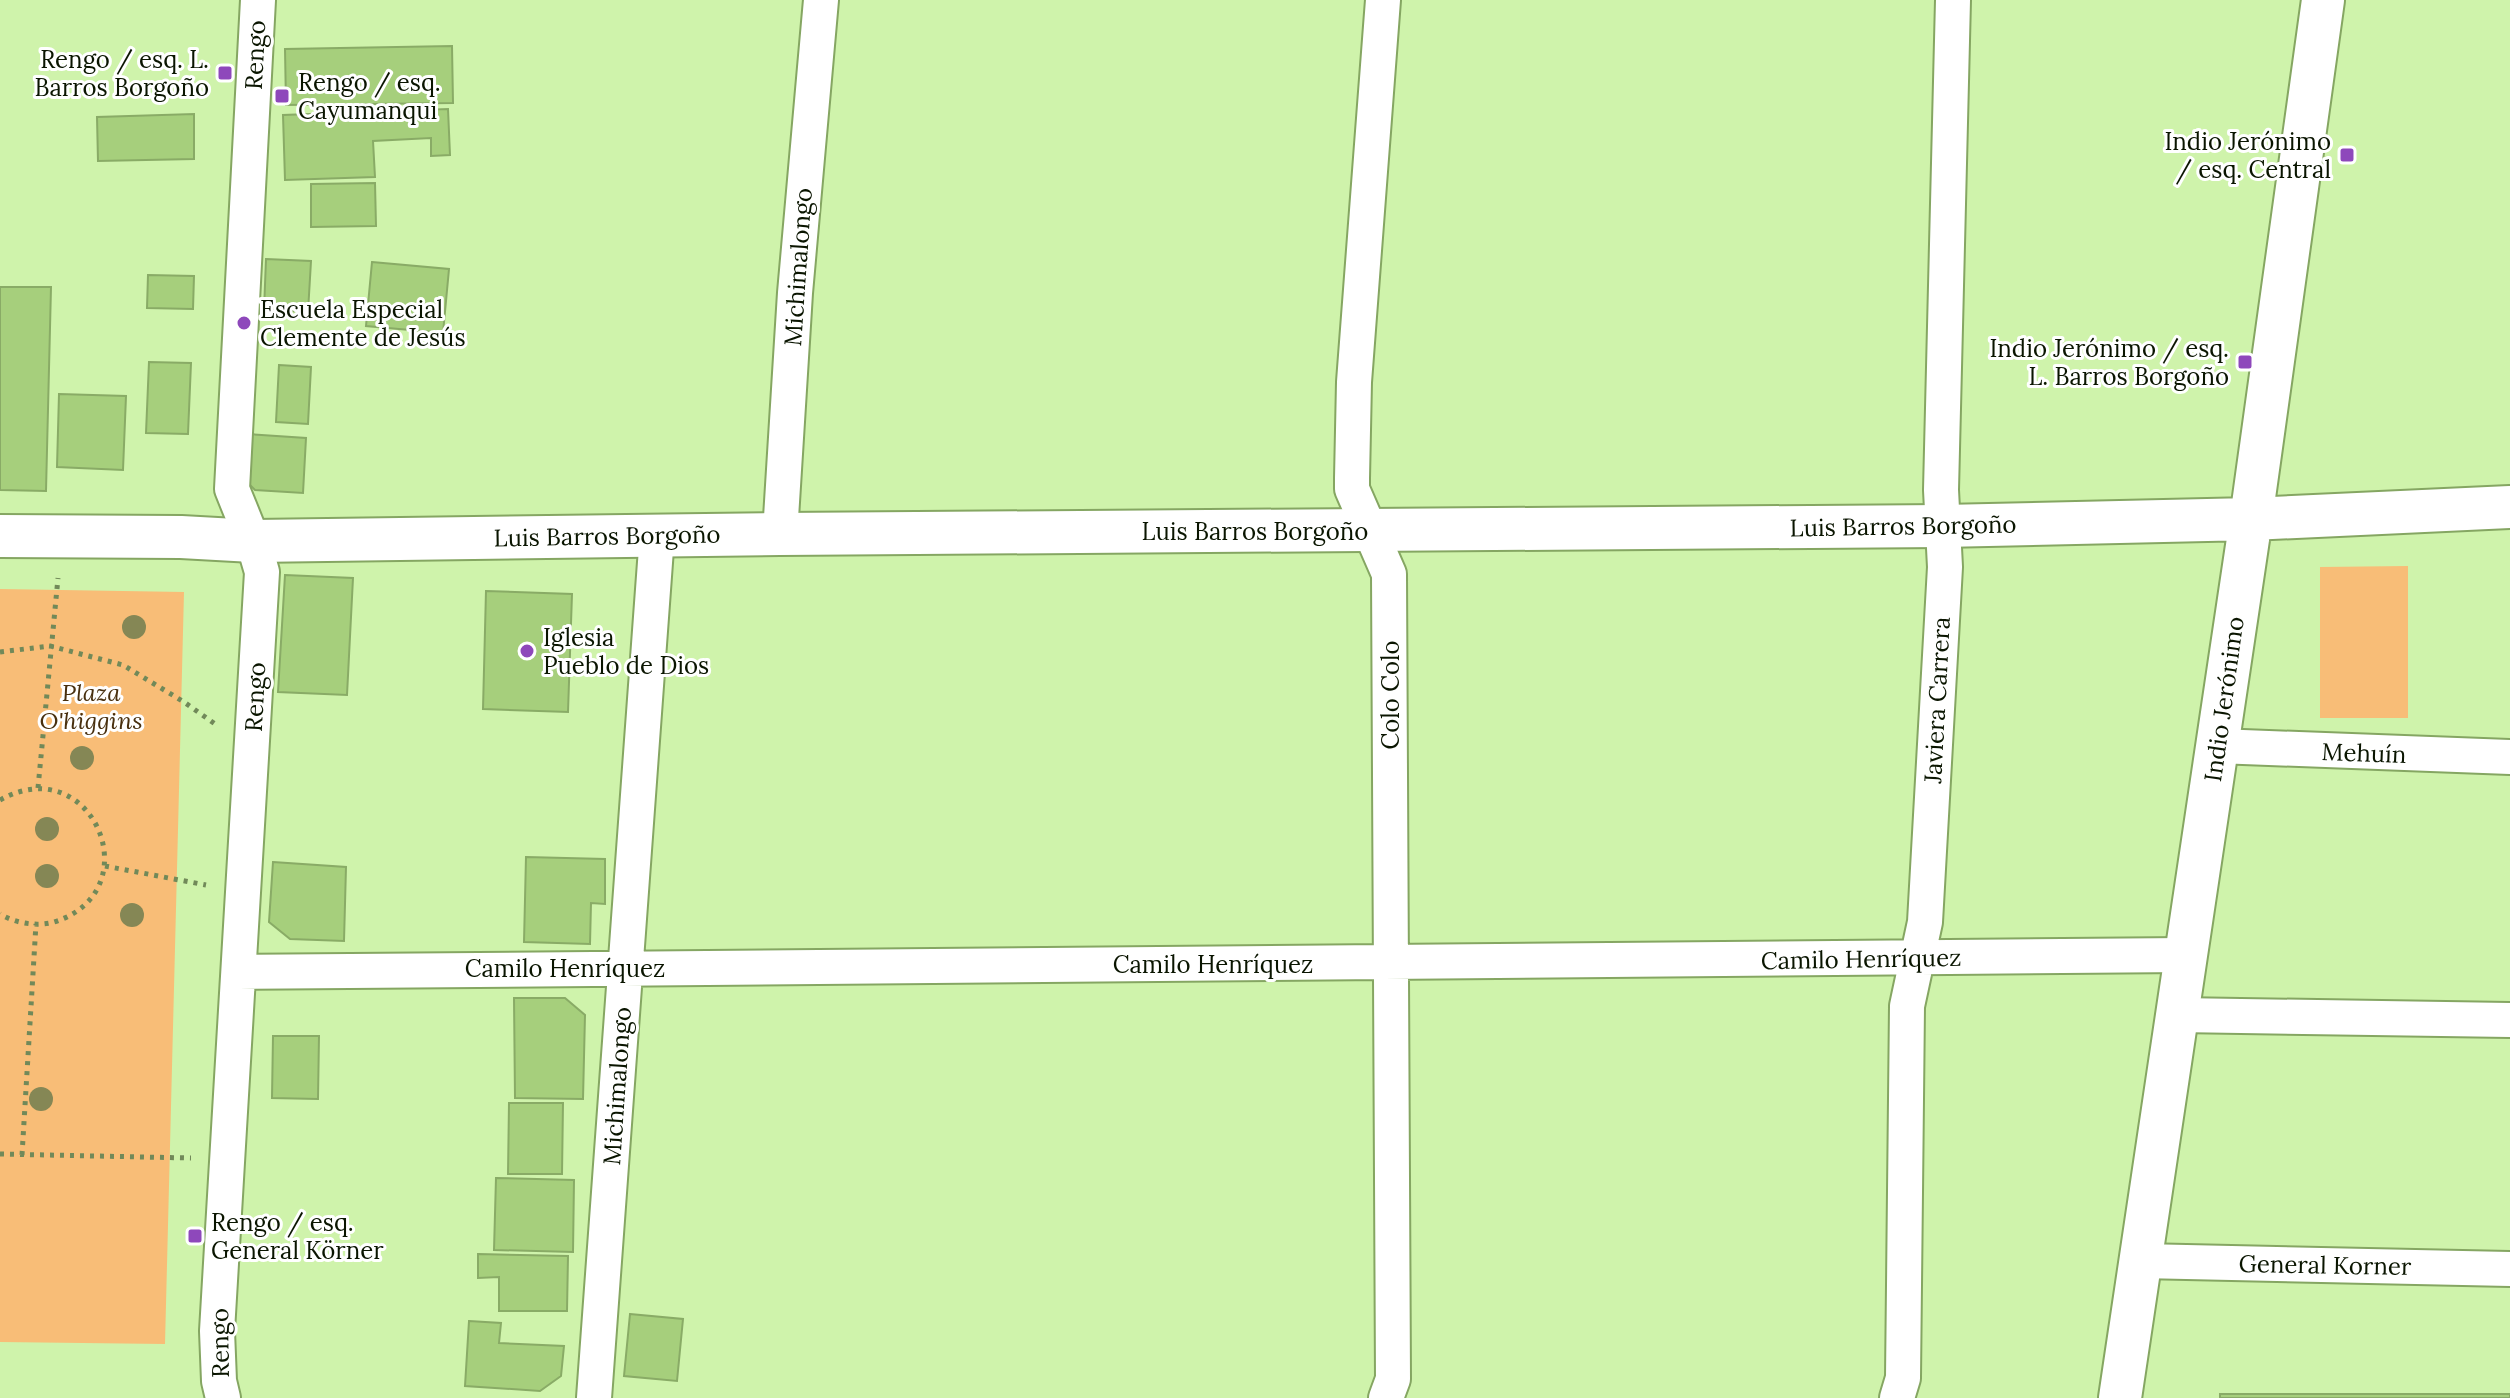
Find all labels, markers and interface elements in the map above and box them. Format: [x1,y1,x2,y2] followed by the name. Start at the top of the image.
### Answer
[238,19,272,91] street label: Rengo
[35,44,209,103] place label: Rengo / esq. L. Barros Borgoño
[216,64,234,82] marker: Rengo / esq. L. Barros Borgoño
[298,67,441,126] place label: Rengo / esq. Cayumanqui
[273,87,291,105] marker: Rengo / esq. Cayumanqui
[2164,126,2331,185] place label: Indio Jerónimo / esq. Central
[2338,146,2356,164] marker: Indio Jerónimo / esq. Central
[777,187,819,347] street label: Michimalongo
[260,294,466,353] place label: Escuela Especial Clemente de Jesús
[235,314,253,332] marker: Escuela Especial Clemente de Jesús
[1989,333,2229,392] place label: Indio Jerónimo / esq. L. Barros Borgoño
[2236,353,2254,371] marker: Indio Jerónimo / esq. L. Barros Borgoño
[1789,509,2017,543] street label: Luis Barros Borgoño
[1142,516,1368,547] street label: Luis Barros Borgoño
[493,519,721,553] street label: Luis Barros Borgoño
[2197,614,2251,784] street label: Indio Jerónimo
[1917,616,1957,785] street label: Javiera Carrera
[543,622,709,681] place label: Iglesia Pueblo de Dios
[1375,640,1406,750] street label: Colo Colo
[518,642,536,660] marker: Iglesia Pueblo de Dios
[238,661,272,733] street label: Rengo
[40,677,142,736] park label: Plaza O'higgins
[2321,736,2407,770] street label: Mehuín
[1760,942,1962,976] street label: Camilo Henríquez
[1113,949,1313,980] street label: Camilo Henríquez
[465,953,665,984] street label: Camilo Henríquez
[596,1006,638,1166] street label: Michimalongo
[211,1207,384,1266] place label: Rengo / esq. General Körner
[186,1227,204,1245] marker: Rengo / esq. General Körner
[2238,1248,2412,1282] street label: General Korner
[204,1308,236,1378] street label: Rengo

